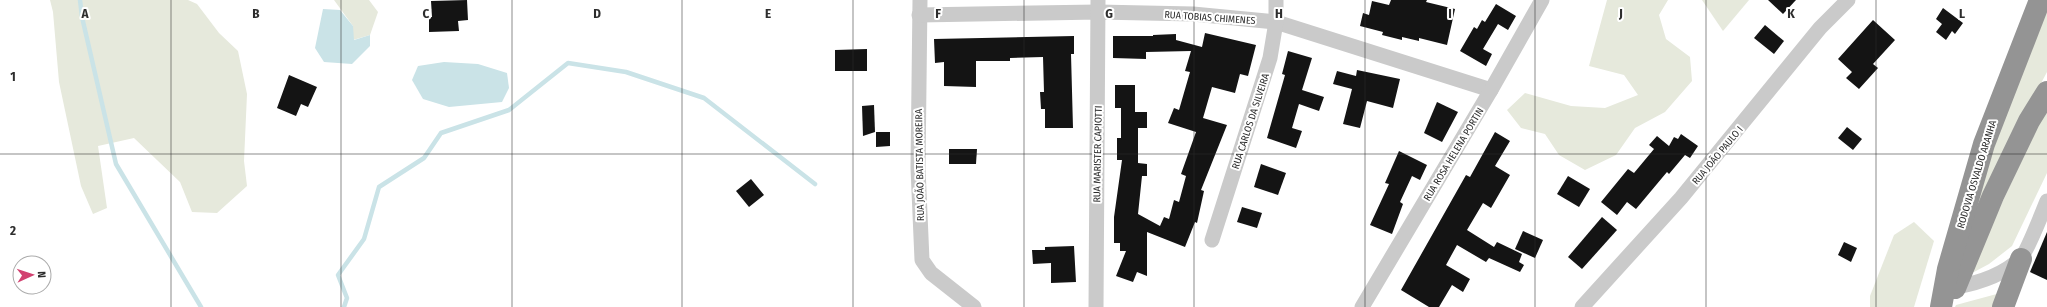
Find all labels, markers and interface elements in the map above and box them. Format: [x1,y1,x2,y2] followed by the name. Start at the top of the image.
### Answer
[80,6,89,21] text: A
[252,6,260,21] text: B
[423,6,430,21] text: C
[593,6,601,21] text: D
[765,6,771,21] text: E
[935,6,941,21] text: F
[1105,6,1113,21] text: G
[1275,6,1283,21] text: H
[1448,6,1452,21] text: I
[1618,6,1623,21] text: J
[1787,6,1795,21] text: K
[1959,6,1965,21] text: L
[1164,9,1256,27] street label: RUA TOBIAS CHIMENES
[10,69,16,84] text: 1
[1230,71,1272,171] street label: RUA CARLOS DA SILVEIRA
[1091,105,1105,203] street label: RUA MARISTER CAPIOTTI
[1421,106,1486,203] street label: RUA ROSA HELENA PORTIN
[912,108,927,221] street label: RUA JOÃO BATISTA MOREIRA
[1955,118,1999,230] street label: RODOVIA OSVALDO ARANHA
[1689,123,1746,187] street label: RUA JOÃO PAULO I
[9,223,16,238] text: 2
[12,255,52,295] north arrow
[35,271,48,278] text: N

